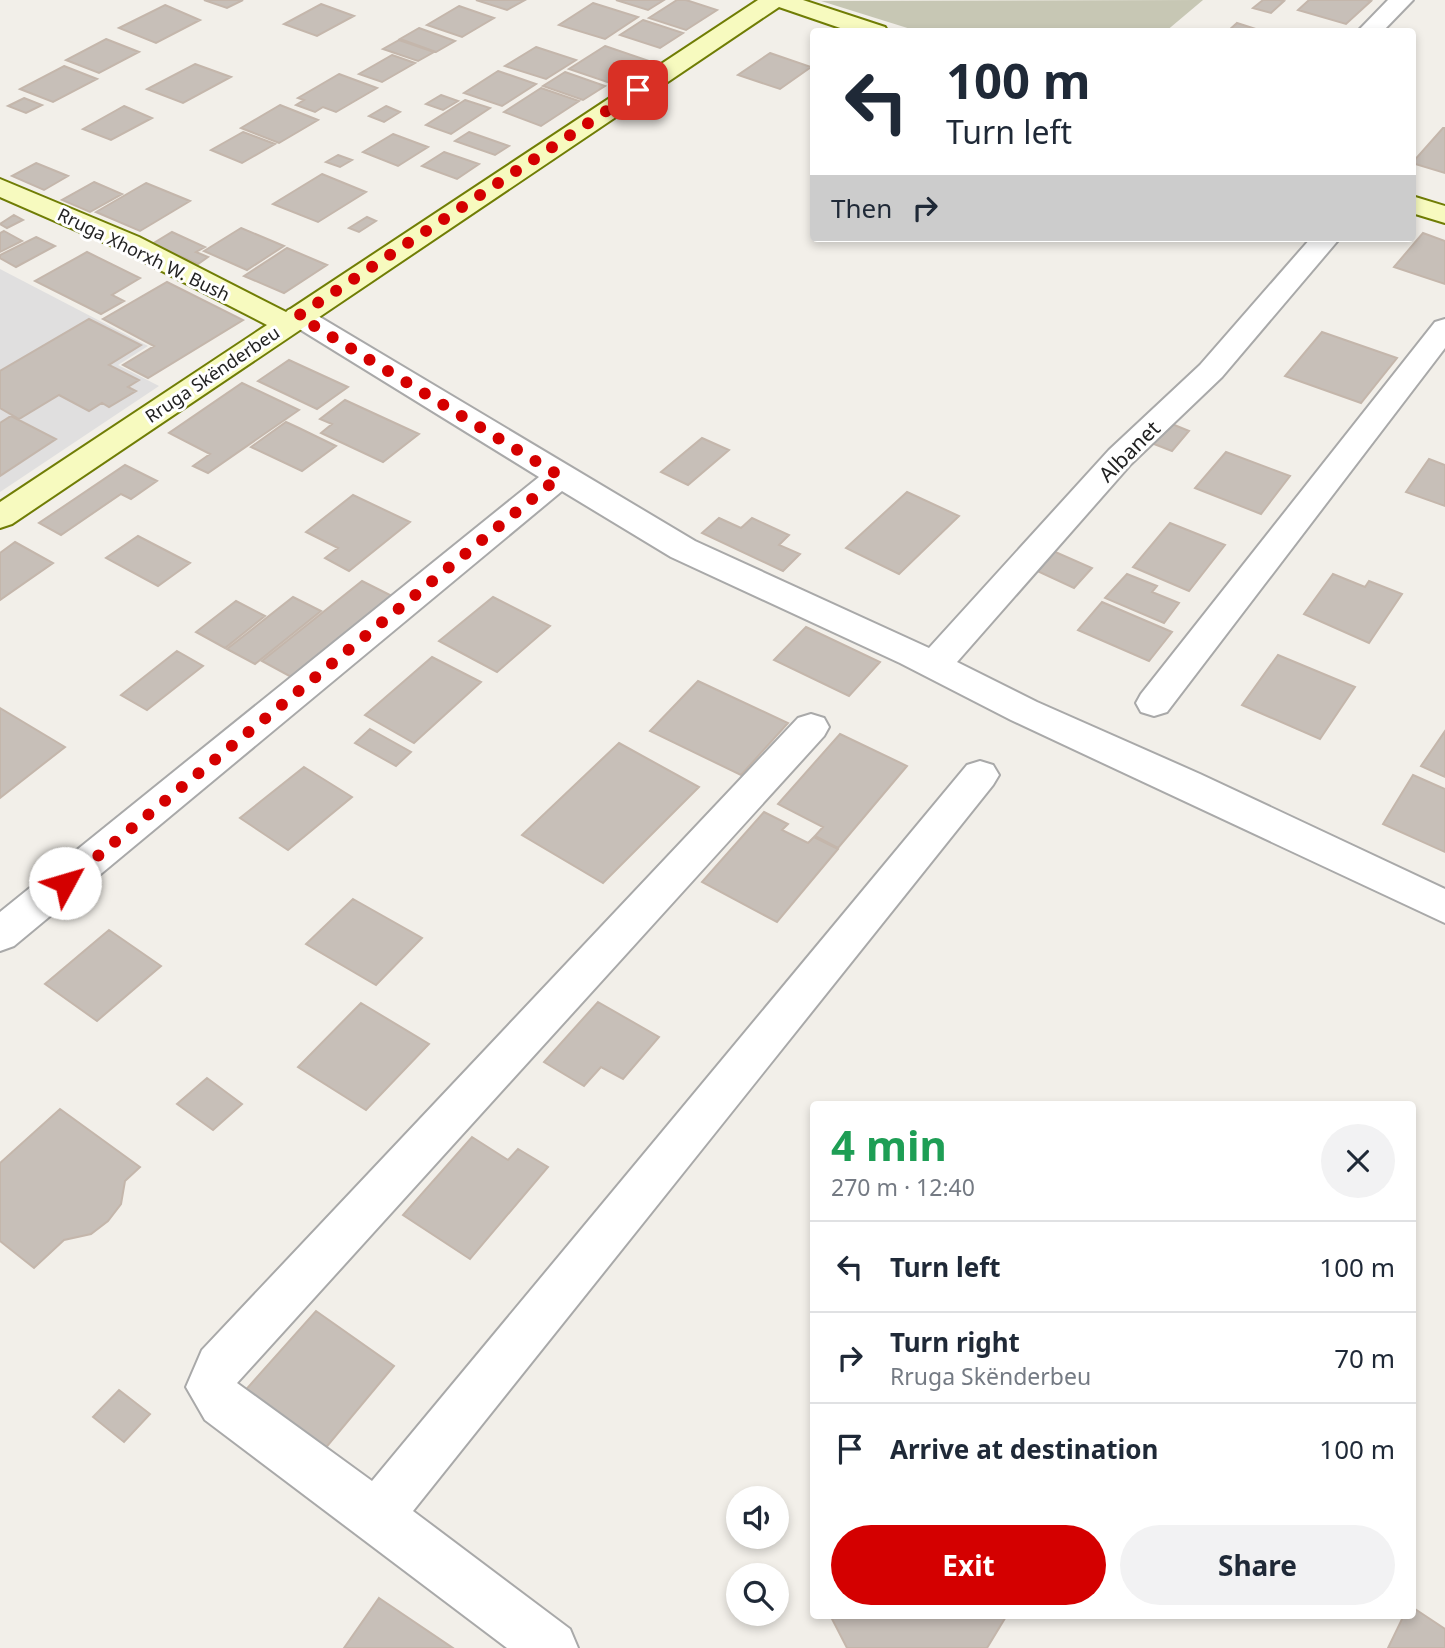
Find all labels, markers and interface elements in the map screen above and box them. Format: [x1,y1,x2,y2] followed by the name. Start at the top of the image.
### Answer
[946,47,1091,113] text: 100 m
[831,56,922,147] icon: left
[608,60,668,120] pin
[619,71,657,109] icon: arrive
[946,110,1072,153] text: Turn left
[906,189,944,227] icon: right
[831,190,892,226] text: Then
[54,202,234,306] street label: Rruga Xhorxh W. Bush
[140,320,284,428] street label: Rruga Skënderbeu
[1092,414,1166,488] street label: Albanet
[28,846,102,920] position arrow
[831,1116,947,1173] text: 4 min
[1321,1124,1395,1198] button: close
[831,1171,975,1203] text: 270 m · 12:40
[831,1248,869,1286] icon: left
[890,1249,1001,1285] text: Turn left
[1319,1249,1395,1285] text: 100 m
[890,1324,1020,1360] text: Turn right
[831,1339,869,1377] icon: right
[1334,1340,1395,1376] text: 70 m
[890,1360,1091,1392] text: Rruga Skënderbeu
[831,1430,869,1468] icon: arrive
[890,1431,1159,1467] text: Arrive at destination
[1319,1431,1395,1467] text: 100 m
[726,1486,789,1626] map controls
[726,1486,789,1549] button: sound
[831,1525,1106,1605] button: Exit
[1120,1525,1395,1605] button: Share
[726,1563,789,1626] button: search

